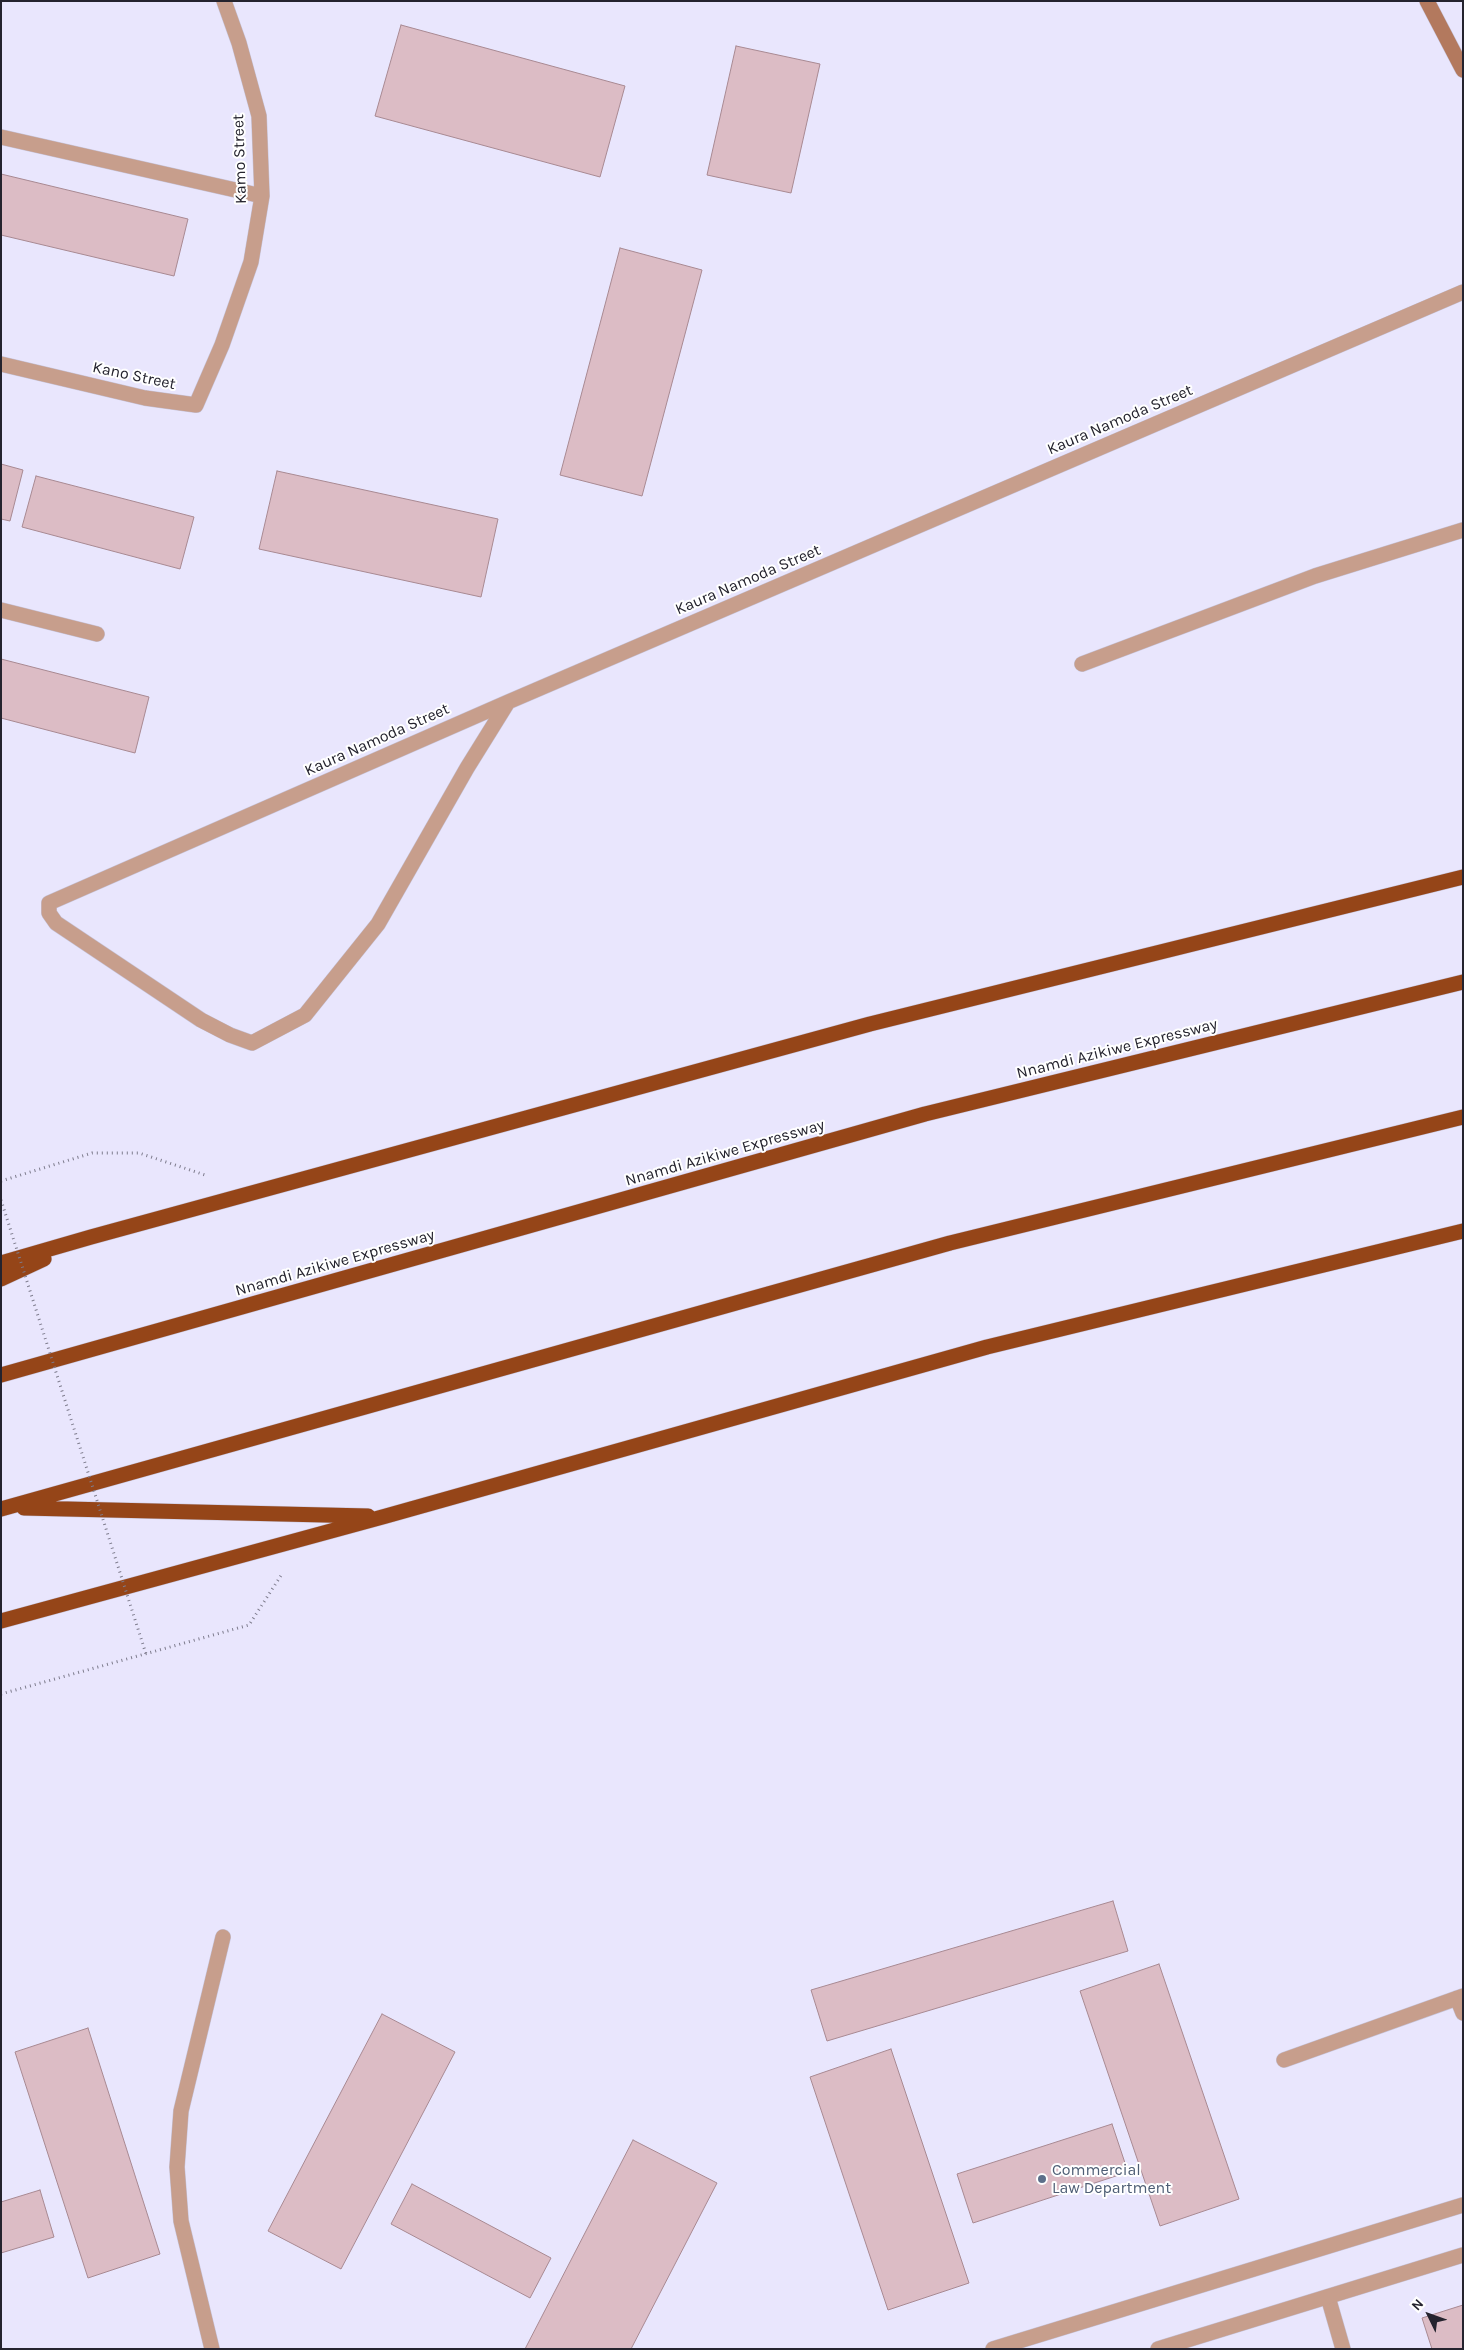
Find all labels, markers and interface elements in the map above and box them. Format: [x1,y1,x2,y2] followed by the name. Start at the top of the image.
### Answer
[229,114,251,204] street label: Kamo Street
[91,358,177,394] street label: Kano Street
[1044,381,1196,459] street label: Kaura Namoda Street
[672,541,824,619] street label: Kaura Namoda Street
[302,699,452,781] street label: Kaura Namoda Street
[1014,1015,1220,1083] street label: Nnamdi Azikiwe Expressway
[623,1115,827,1191] street label: Nnamdi Azikiwe Expressway
[233,1225,437,1301] street label: Nnamdi Azikiwe Expressway
[1052,2160,1171,2198] place label: Commercial Law Department
[1036,2173,1048,2185] marker: Commercial Law Department
[1404,2290,1454,2340] north arrow
[1408,2295,1427,2314] text: N

